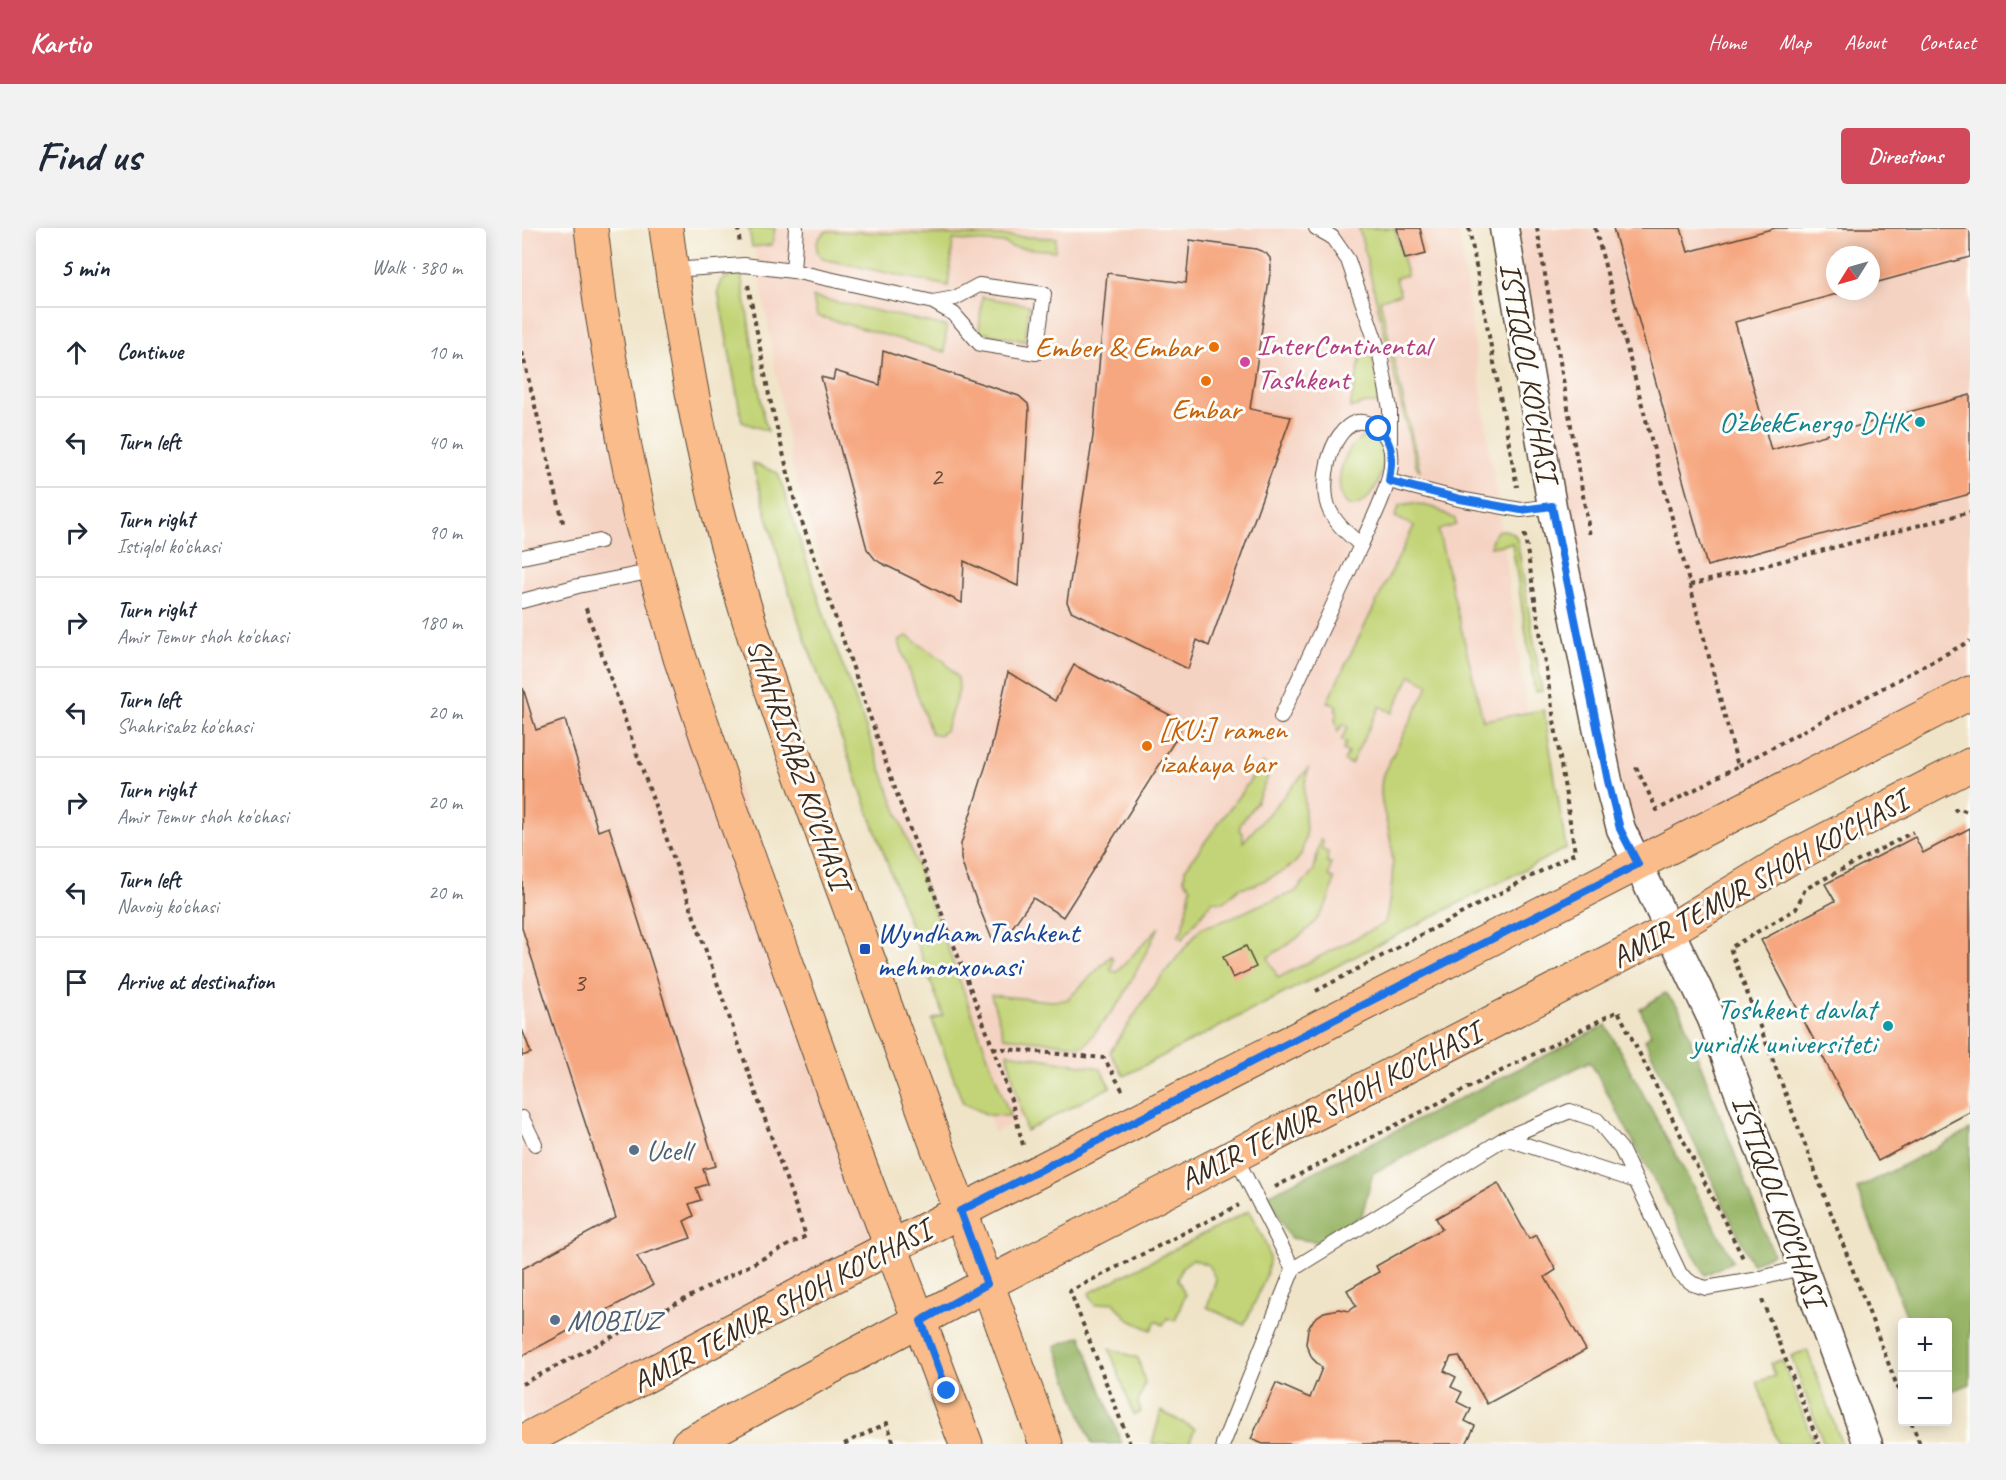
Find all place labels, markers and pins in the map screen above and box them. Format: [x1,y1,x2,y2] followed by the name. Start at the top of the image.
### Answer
[1257,326,1435,398] place label: InterContinental Tashkent
[1035,328,1204,366] place label: Ember & Embar
[1207,340,1221,354] marker: Ember & Embar
[1238,355,1252,369] marker: InterContinental Tashkent
[1199,374,1213,388] marker: Embar
[1171,390,1243,428] place label: Embar
[1719,403,1913,441] place label: O’zbekEnergo DHK
[1913,415,1927,429] marker: O’zbekEnergo DHK
[1159,710,1288,782] place label: [KU:] ramen izakaya bar
[1140,739,1154,753] marker: [KU:] ramen izakaya bar
[877,913,1082,985] place label: Wyndham Tashkent mehmonxonasi
[858,942,872,956] marker: Wyndham Tashkent mehmonxonasi
[1689,990,1880,1062] place label: Toshkent davlat yuridik universiteti
[1881,1019,1895,1033] marker: Toshkent davlat yuridik universiteti
[646,1131,696,1169] place label: Ucell
[627,1143,641,1157] marker: Ucell
[567,1301,665,1339] place label: MOBIUZ
[548,1313,562,1327] marker: MOBIUZ

